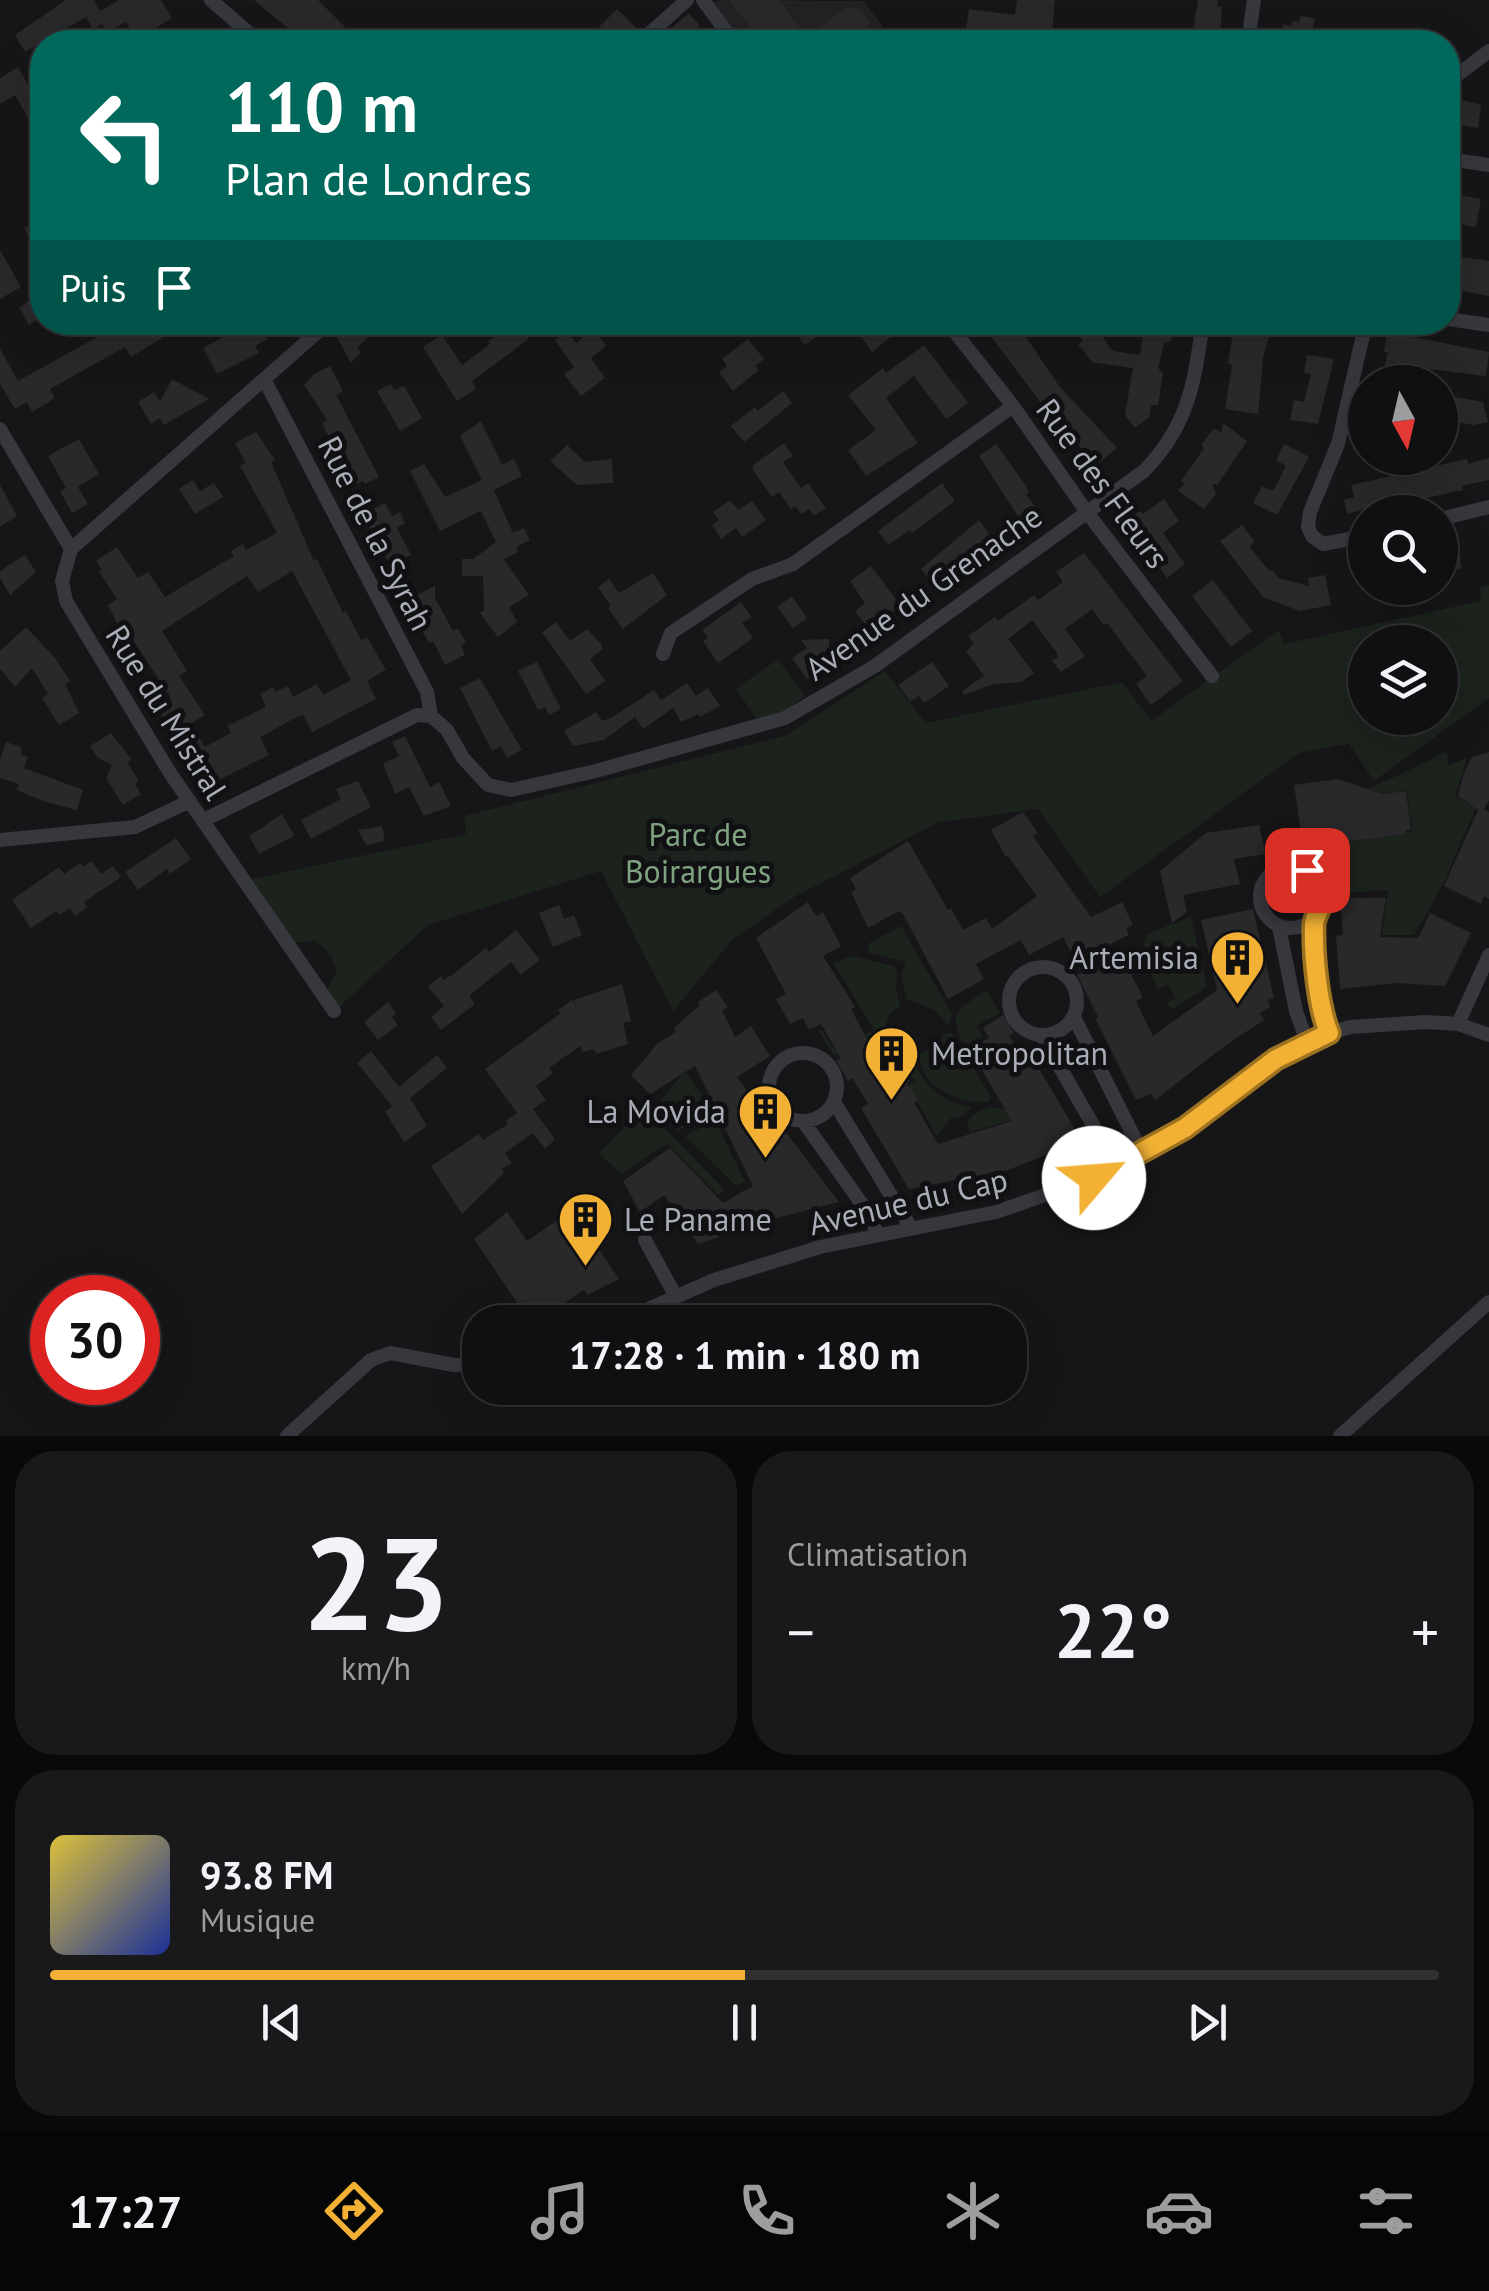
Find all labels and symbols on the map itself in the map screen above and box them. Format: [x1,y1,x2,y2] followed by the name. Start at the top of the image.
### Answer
[1348,365,1458,475] north arrow
[1027,390,1179,576] street label: Rue des Fleurs
[309,429,443,637] street label: Rue de la Syrah
[796,495,1050,689] street label: Avenue du Grenache
[97,617,238,808] street label: Rue du Mistral
[625,813,771,892] park label: Parc de Boirargues
[1265,828,1350,913] pin
[1208,927,1268,1006] building icon: Artemisia
[1069,936,1199,978] place label: Artemisia
[862,1023,922,1102] building icon: Metropolitan
[931,1032,1108,1074] place label: Metropolitan
[735,1081,795,1160] building icon: La Movida
[587,1090,726,1132] place label: La Movida
[1042,1126,1146,1230] position arrow
[805,1158,1011,1244] street label: Avenue du Cap
[555,1189,615,1268] building icon: Le Paname
[624,1198,772,1240] place label: Le Paname
[30,1275,160,1405] speed limit sign: 30

